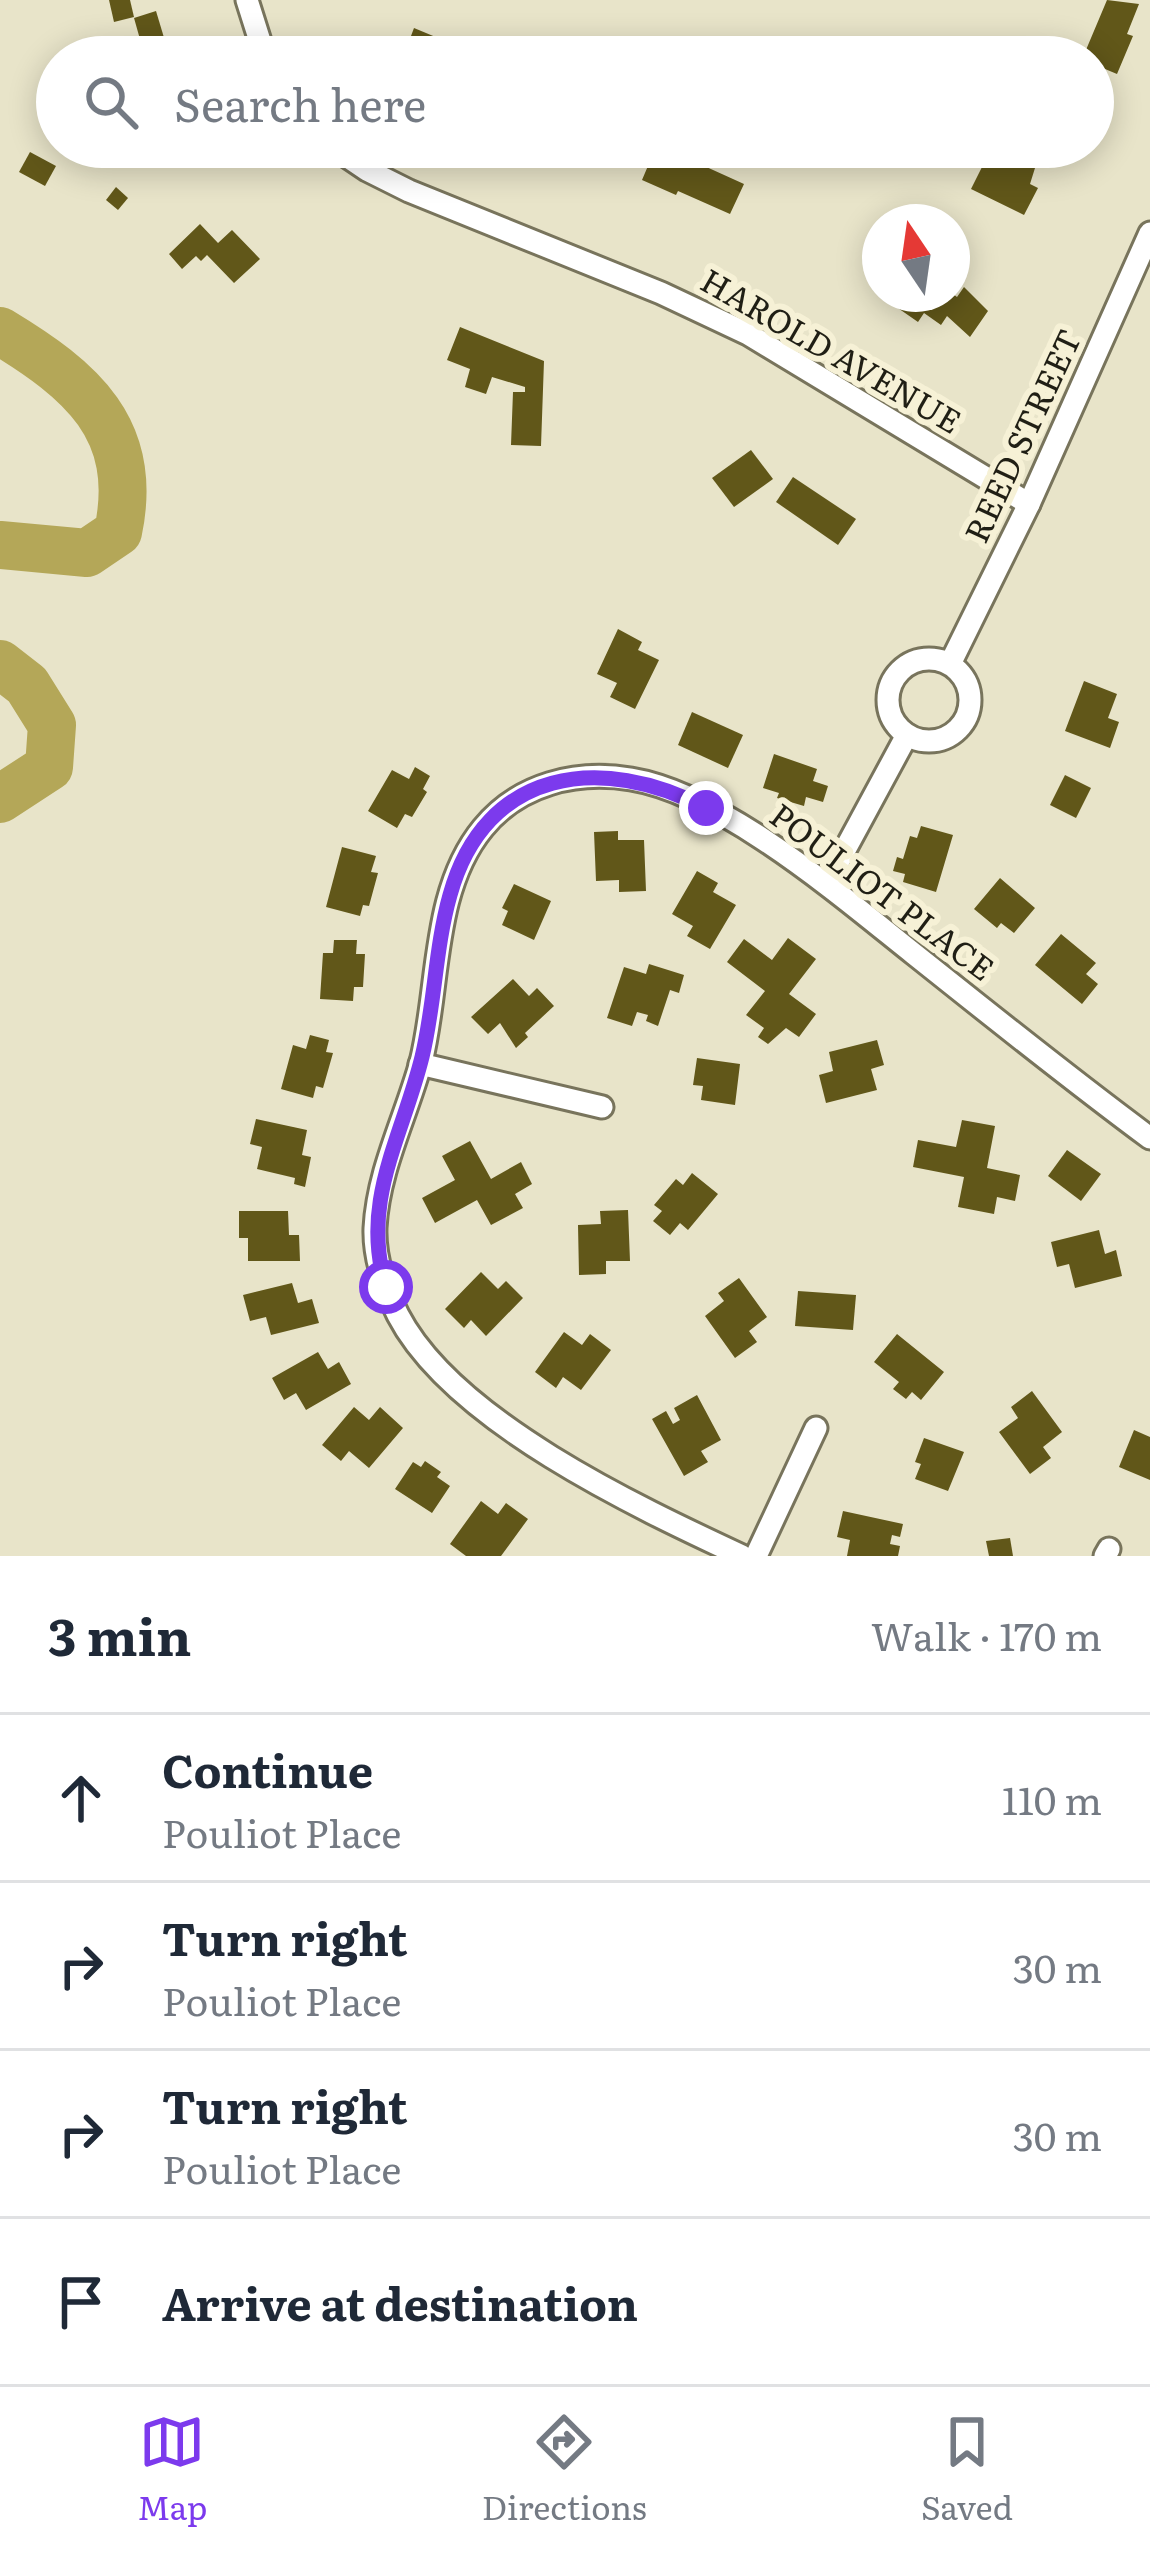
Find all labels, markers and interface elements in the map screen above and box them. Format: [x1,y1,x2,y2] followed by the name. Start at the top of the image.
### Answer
[36,36,1114,168] search box
[78,69,144,135] icon: search
[174,69,426,136] text: Search here
[862,204,970,312] north arrow
[693,254,972,444] street label: HAROLD AVENUE
[950,320,1092,550] street label: REED STREET
[679,781,733,835] route end
[761,789,1006,991] street label: POULIOT PLACE
[359,1260,413,1314] route start
[48,1596,192,1672] text: 3 min
[871,1605,1102,1663] text: Walk · 170 m
[162,1735,373,1802] text: Continue
[48,1765,114,1831] icon: ahead
[1002,1769,1102,1827] text: 110 m
[162,1802,402,1860] text: Pouliot Place
[162,1903,408,1970] text: Turn right
[48,1933,114,1999] icon: right
[1013,1937,1102,1995] text: 30 m
[162,1970,402,2028] text: Pouliot Place
[162,2071,408,2138] text: Turn right
[48,2101,114,2167] icon: right
[1013,2105,1102,2163] text: 30 m
[162,2138,402,2196] text: Pouliot Place
[162,2268,638,2335] text: Arrive at destination
[48,2269,114,2335] icon: arrive
[137,2409,207,2530] tab: Map
[482,2409,647,2530] tab: Directions
[921,2409,1013,2530] tab: Saved

